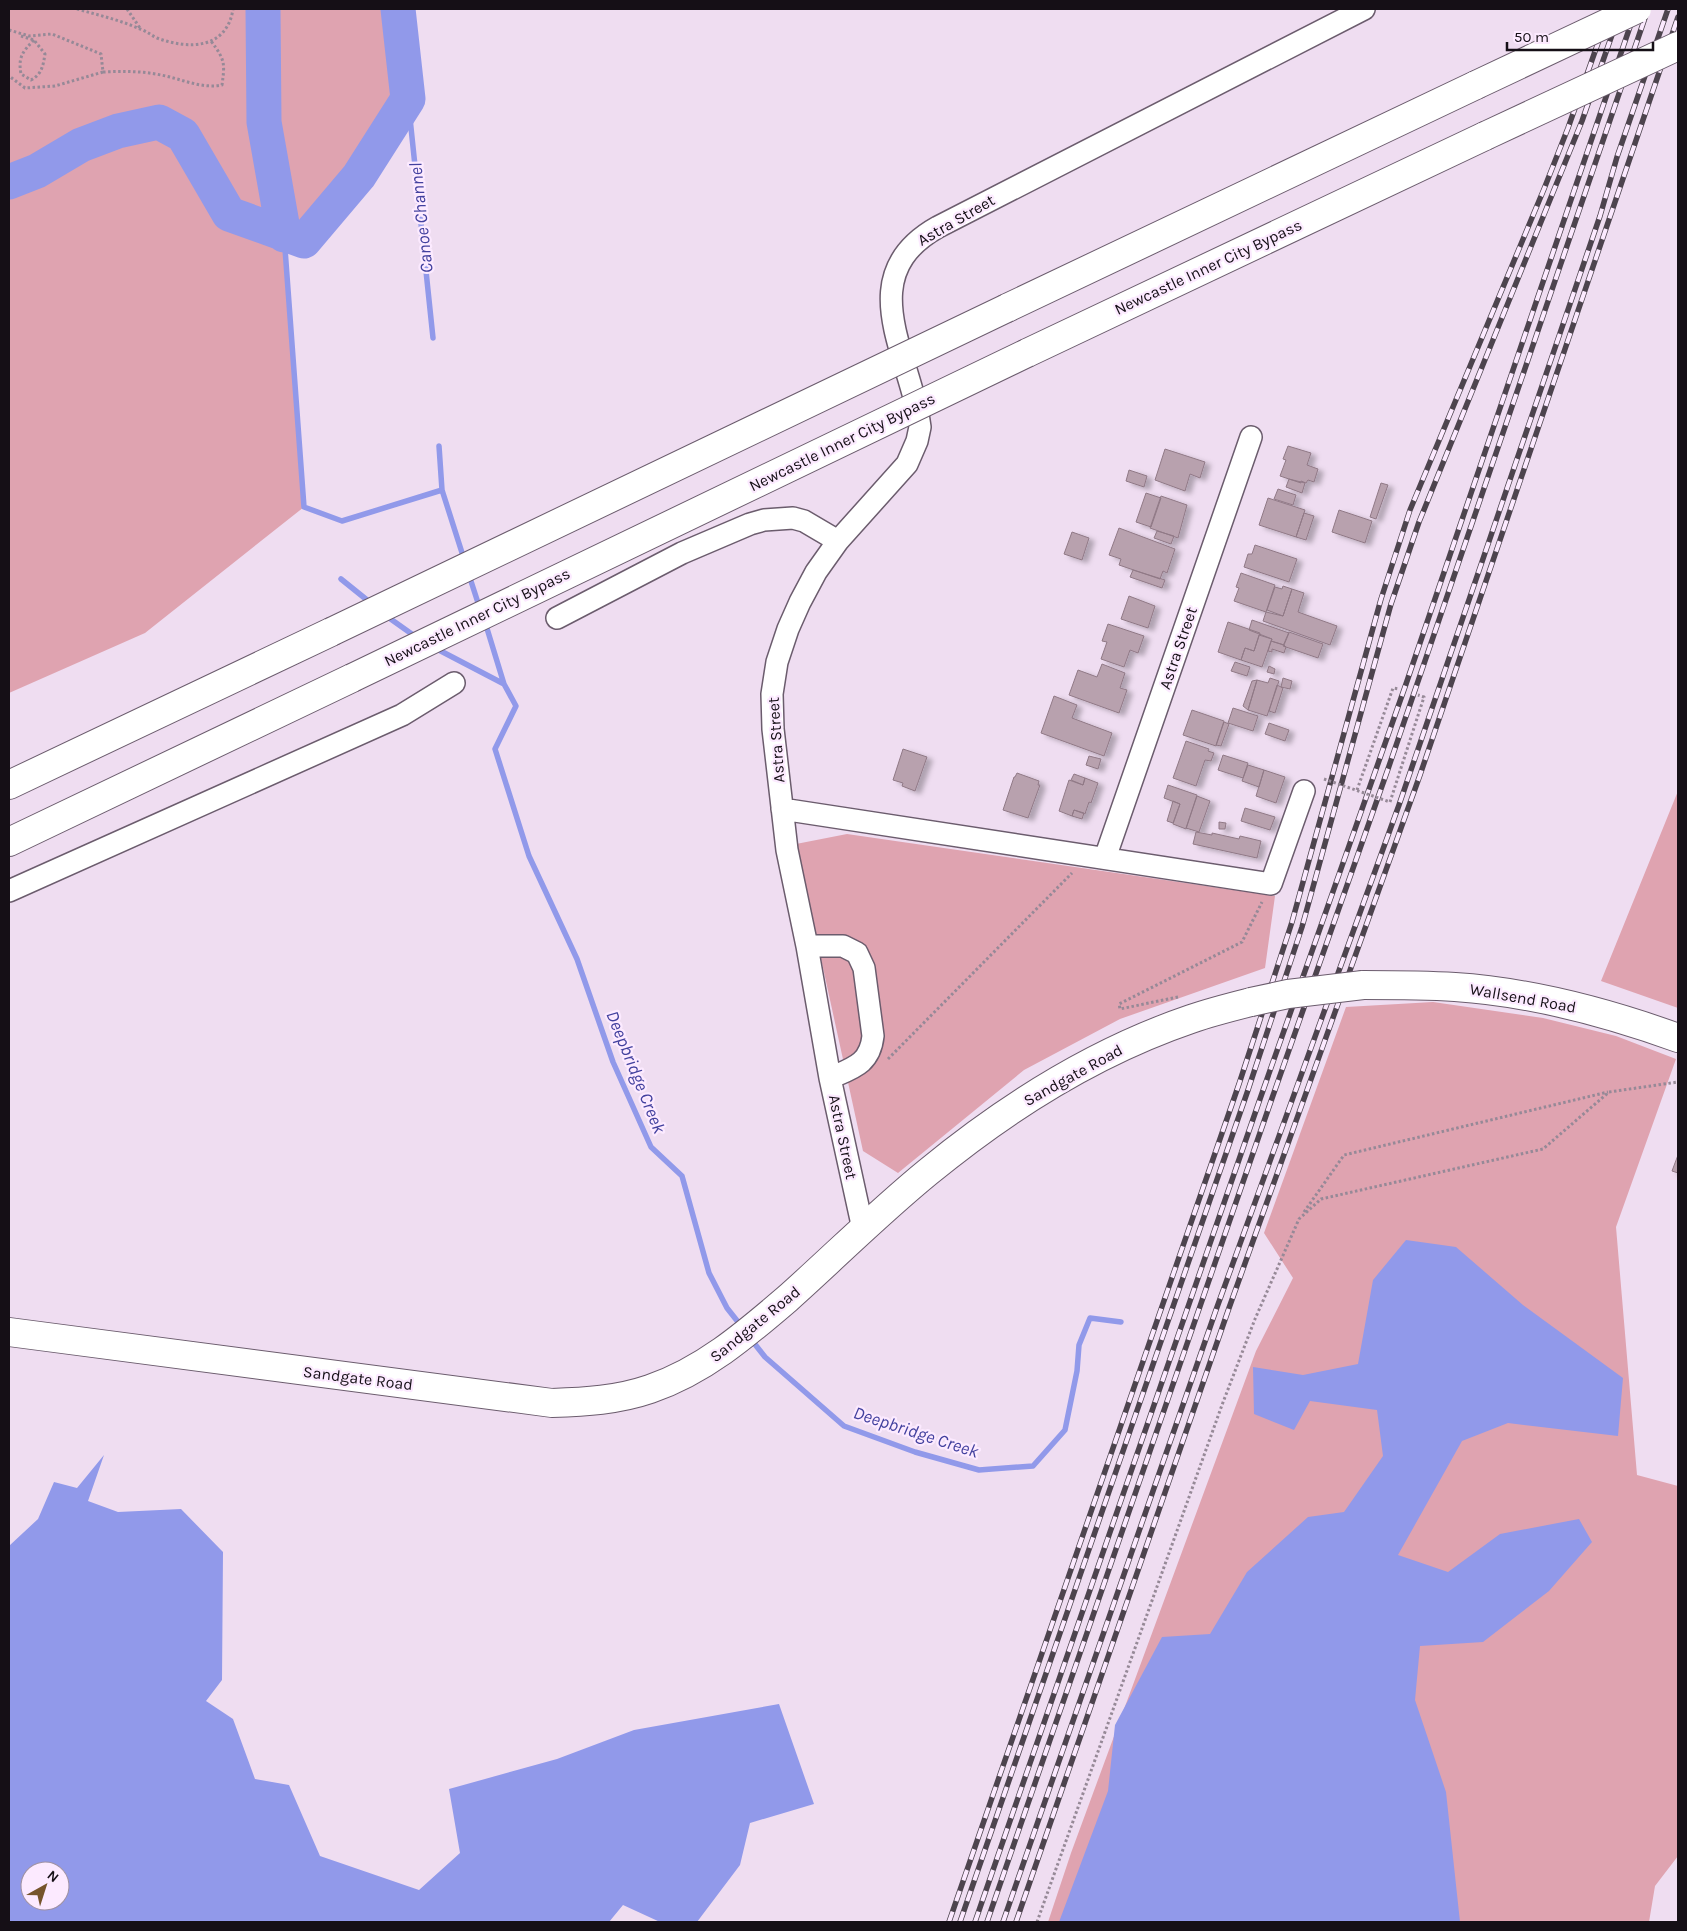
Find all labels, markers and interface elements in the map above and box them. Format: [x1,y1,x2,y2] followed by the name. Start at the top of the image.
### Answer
[1507,20,1653,52] scale bar
[1514,28,1549,46] text: 50 m
[404,161,438,274] water label: Canoe Channel
[914,190,998,250] street label: Astra Street
[1111,215,1305,319] street label: Newcastle Inner City Bypass
[746,389,938,495] street label: Newcastle Inner City Bypass
[381,564,573,670] street label: Newcastle Inner City Bypass
[1155,604,1201,692] street label: Astra Street
[764,696,788,784] street label: Astra Street
[1468,979,1578,1017] street label: Wallsend Road
[601,1007,671,1137] water label: Deepbridge Creek
[1020,1040,1126,1110] street label: Sandgate Road
[825,1093,861,1181] street label: Astra Street
[706,1282,804,1366] street label: Sandgate Road
[302,1362,414,1394] street label: Sandgate Road
[851,1401,982,1463] water label: Deepbridge Creek
[20,1861,70,1911] north arrow
[44,1867,62,1886] text: N

